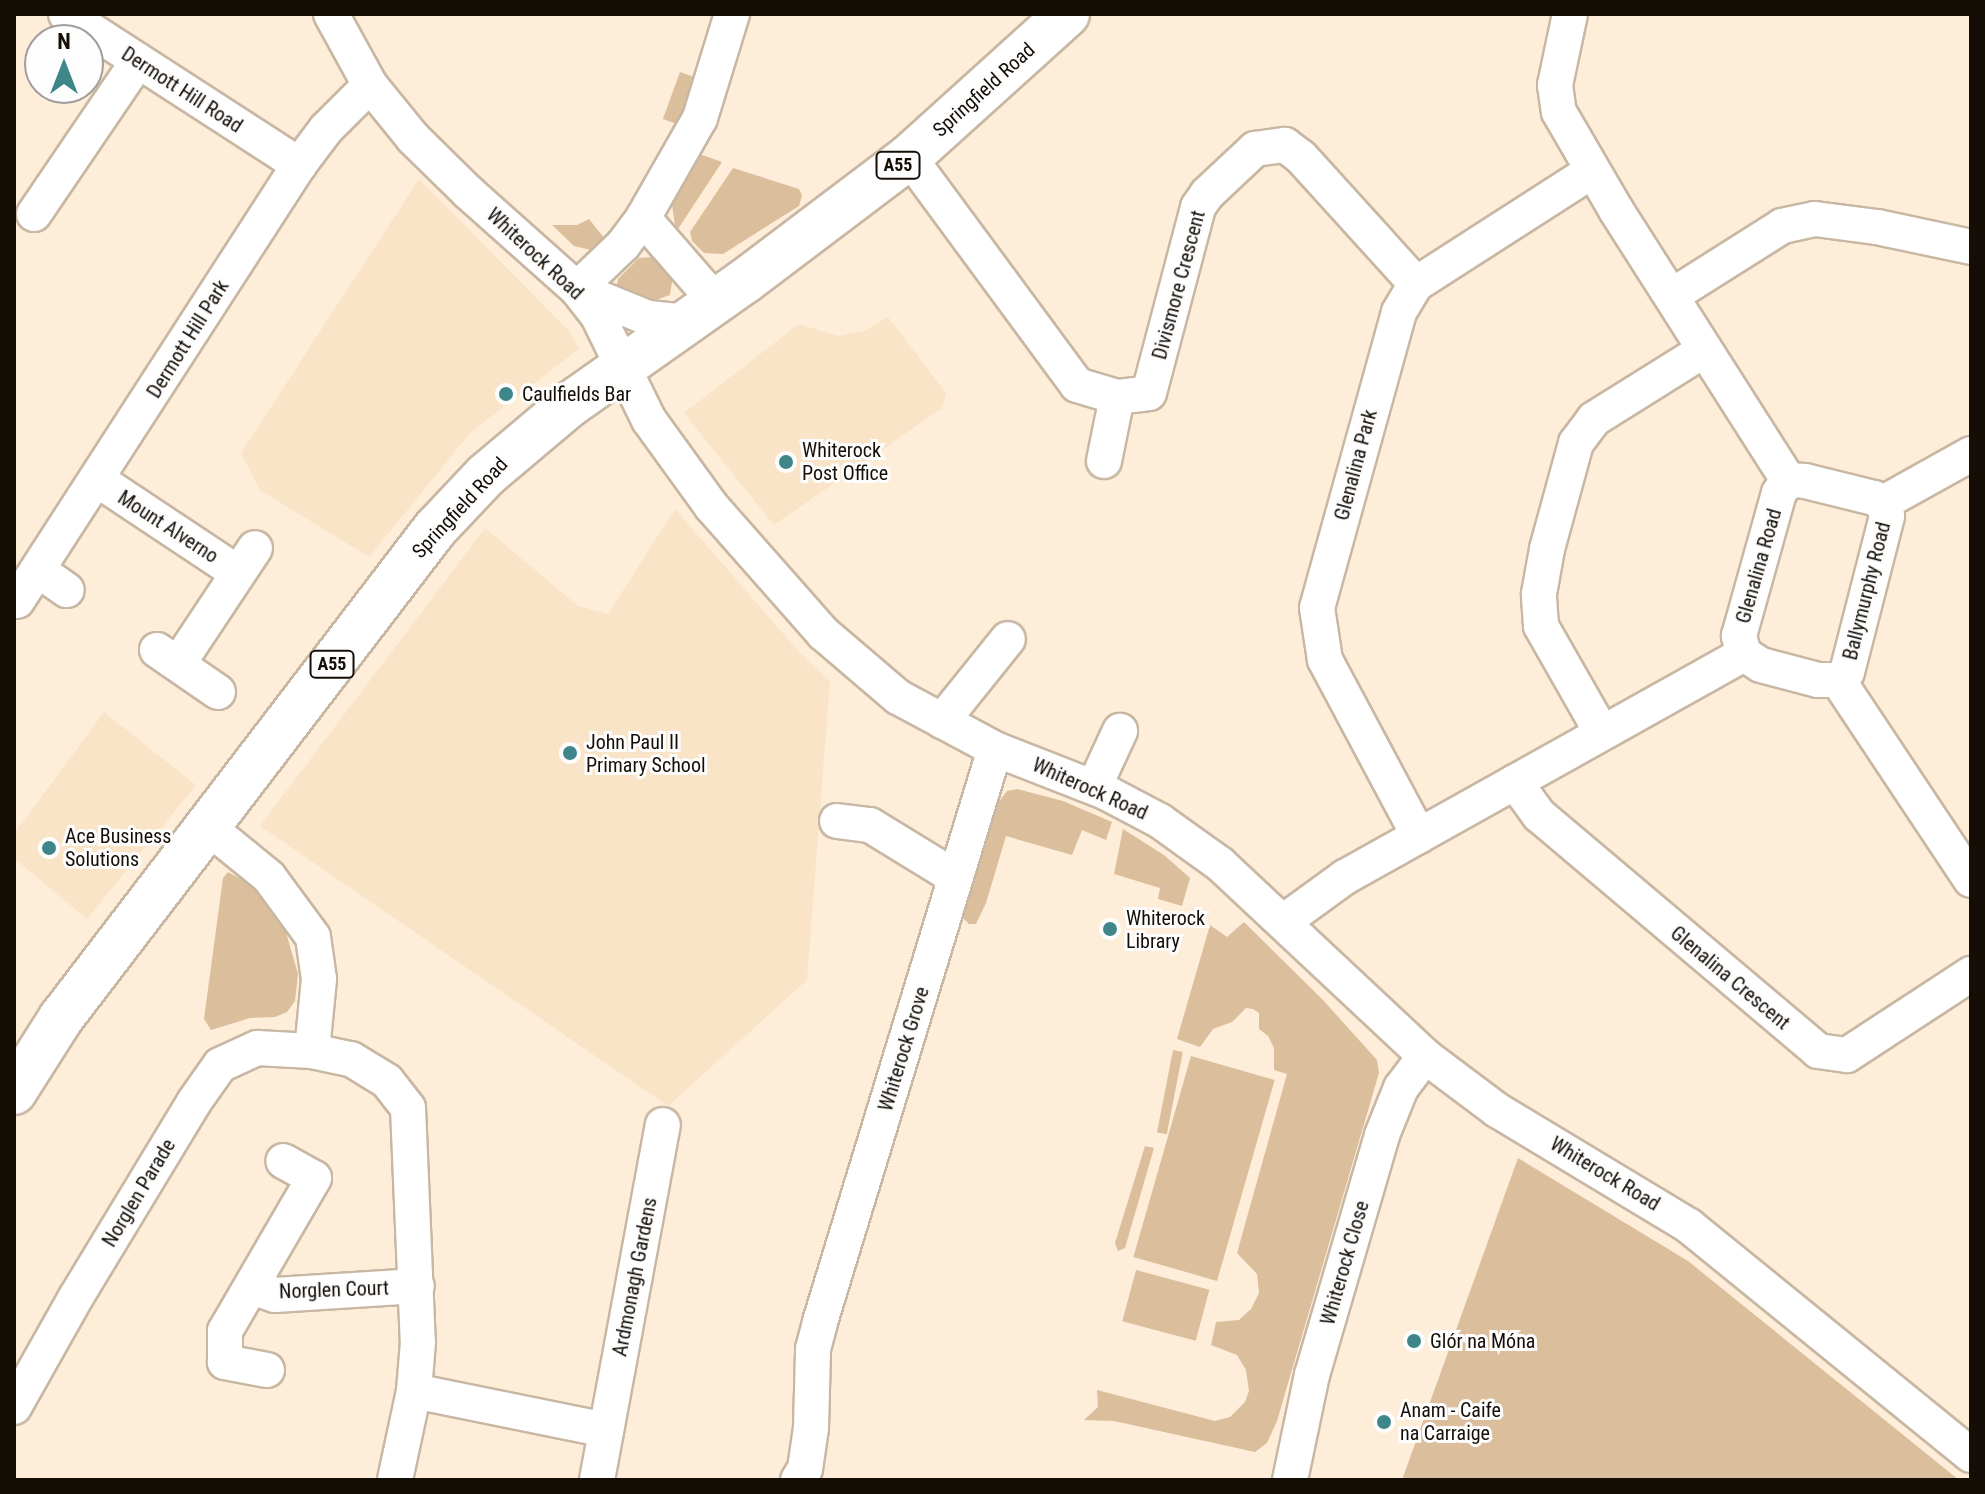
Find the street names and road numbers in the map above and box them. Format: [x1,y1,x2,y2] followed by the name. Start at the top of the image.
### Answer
[928,38,1040,142] street label: Springfield Road
[117,42,247,138] street label: Dermott Hill Road
[874,151,922,179] road number: A55
[482,203,588,305] street label: Whiterock Road
[1148,208,1210,362] street label: Divismore Crescent
[142,275,234,403] street label: Dermott Hill Park
[1330,407,1382,523] street label: Glenalina Park
[407,453,513,563] street label: Springfield Road
[113,486,223,568] street label: Mount Alverno
[1731,506,1787,626] street label: Glenalina Road
[1838,519,1896,663] street label: Ballymurphy Road
[308,650,356,678] road number: A55
[1029,753,1151,825] street label: Whiterock Road
[1666,921,1794,1035] street label: Glenalina Crescent
[874,984,934,1114] street label: Whiterock Grove
[1546,1132,1664,1216] street label: Whiterock Road
[97,1135,181,1251] street label: Norglen Parade
[608,1196,662,1358] street label: Ardmonagh Gardens
[1316,1198,1374,1328] street label: Whiterock Close
[279,1276,389,1304] street label: Norglen Court

